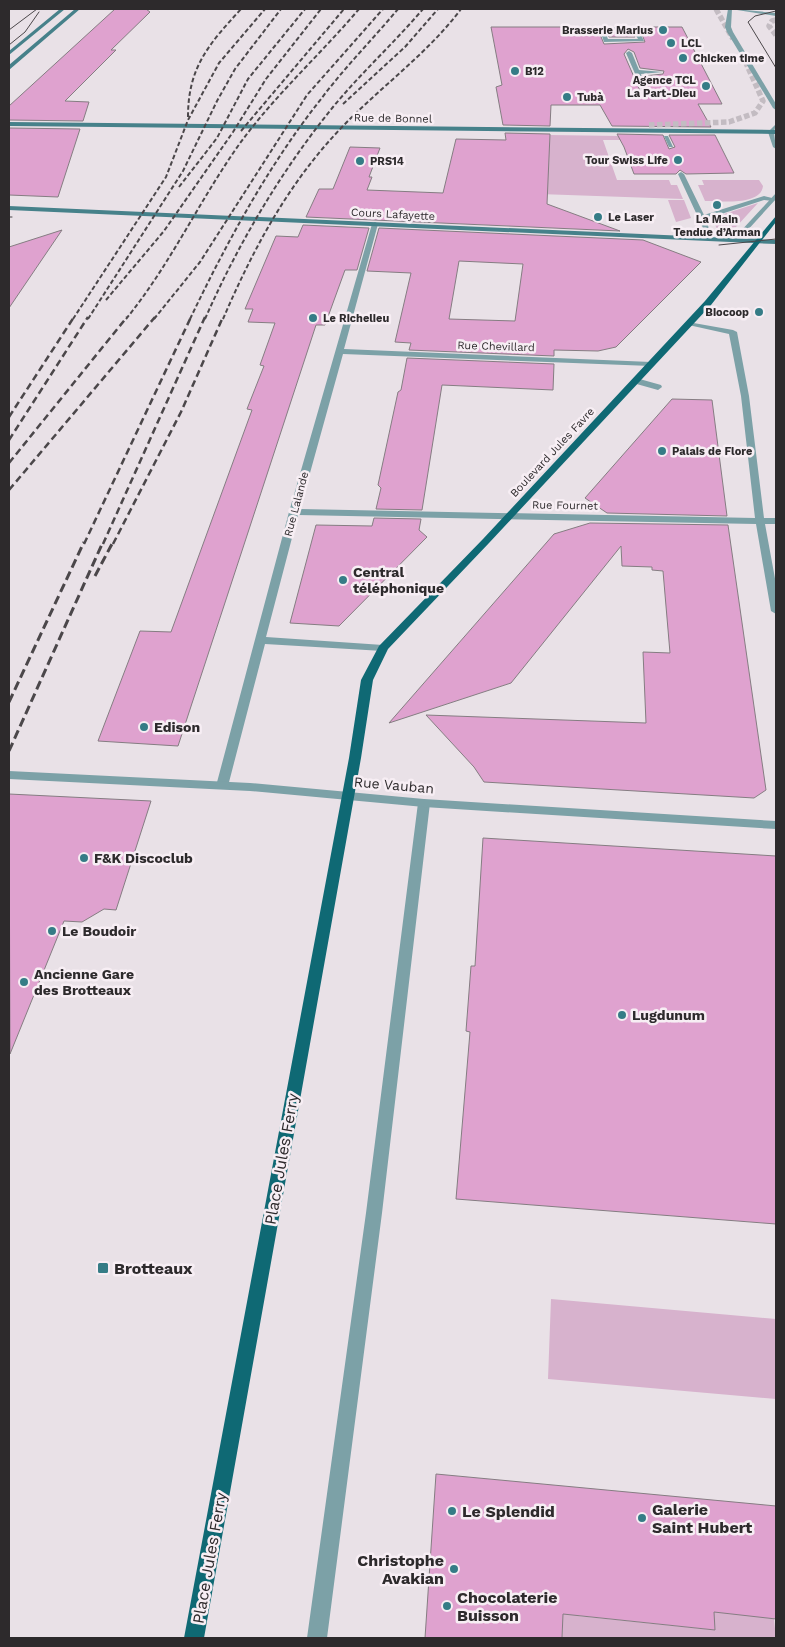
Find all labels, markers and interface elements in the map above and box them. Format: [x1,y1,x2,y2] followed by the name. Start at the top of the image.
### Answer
[562,24,653,37] place label: Brasserie Marius
[657,24,669,36] marker: Brasserie Marius
[665,37,677,49] marker: LCL
[681,37,702,50] place label: LCL
[677,52,689,64] marker: Chicken time
[693,52,764,65] place label: Chicken time
[509,65,521,77] marker: B12
[525,65,544,78] place label: B12
[627,74,696,100] place label: Agence TCL La Part-Dieu
[700,80,712,92] marker: Agence TCL La Part-Dieu
[561,91,573,103] marker: Tubà
[577,91,604,104] place label: Tubà
[354,111,433,126] street label: Rue de Bonnel
[585,154,668,167] place label: Tour Swiss Life
[672,154,684,166] marker: Tour Swiss Life
[354,155,366,167] marker: PRS14
[370,155,404,168] place label: PRS14
[711,199,723,211] marker: La Main Tendue d’Arman
[351,206,435,223] street label: Cours Lafayette
[592,211,604,223] marker: Le Laser
[608,211,654,224] place label: Le Laser
[673,213,761,239] place label: La Main Tendue d’Arman
[705,306,749,319] place label: Biocoop
[753,306,765,318] marker: Biocoop
[307,312,319,324] marker: Le Richelieu
[323,312,389,325] place label: Le Richelieu
[457,339,535,354] street label: Rue Chevillard
[508,405,597,500] street label: Boulevard Jules Favre
[656,445,668,457] marker: Palais de Flore
[672,445,752,458] place label: Palais de Flore
[282,470,311,538] street label: Rue Lalande
[532,498,598,513] street label: Rue Fournet
[353,564,444,596] place label: Central téléphonique
[337,574,349,586] marker: Central téléphonique
[154,719,200,735] place label: Edison
[138,721,150,733] marker: Edison
[353,774,435,796] street label: Rue Vauban
[94,850,193,866] place label: F&K Discoclub
[78,852,90,864] marker: F&K Discoclub
[62,923,136,939] place label: Le Boudoir
[46,925,58,937] marker: Le Boudoir
[34,966,134,998] place label: Ancienne Gare des Brotteaux
[18,976,30,988] marker: Ancienne Gare des Brotteaux
[632,1007,705,1023] place label: Lugdunum
[616,1009,628,1021] marker: Lugdunum
[261,1091,303,1226] street label: Place Jules Ferry
[114,1259,193,1278] place label: Brotteaux
[96,1261,110,1275] marker: Brotteaux
[189,1490,231,1625] street label: Place Jules Ferry
[652,1500,752,1537] place label: Galerie Saint Hubert
[462,1502,555,1521] place label: Le Splendid
[446,1505,458,1517] marker: Le Splendid
[636,1512,648,1524] marker: Galerie Saint Hubert
[357,1551,444,1588] place label: Christophe Avakian
[448,1563,460,1575] marker: Christophe Avakian
[457,1588,557,1625] place label: Chocolaterie Buisson
[441,1600,453,1612] marker: Chocolaterie Buisson

